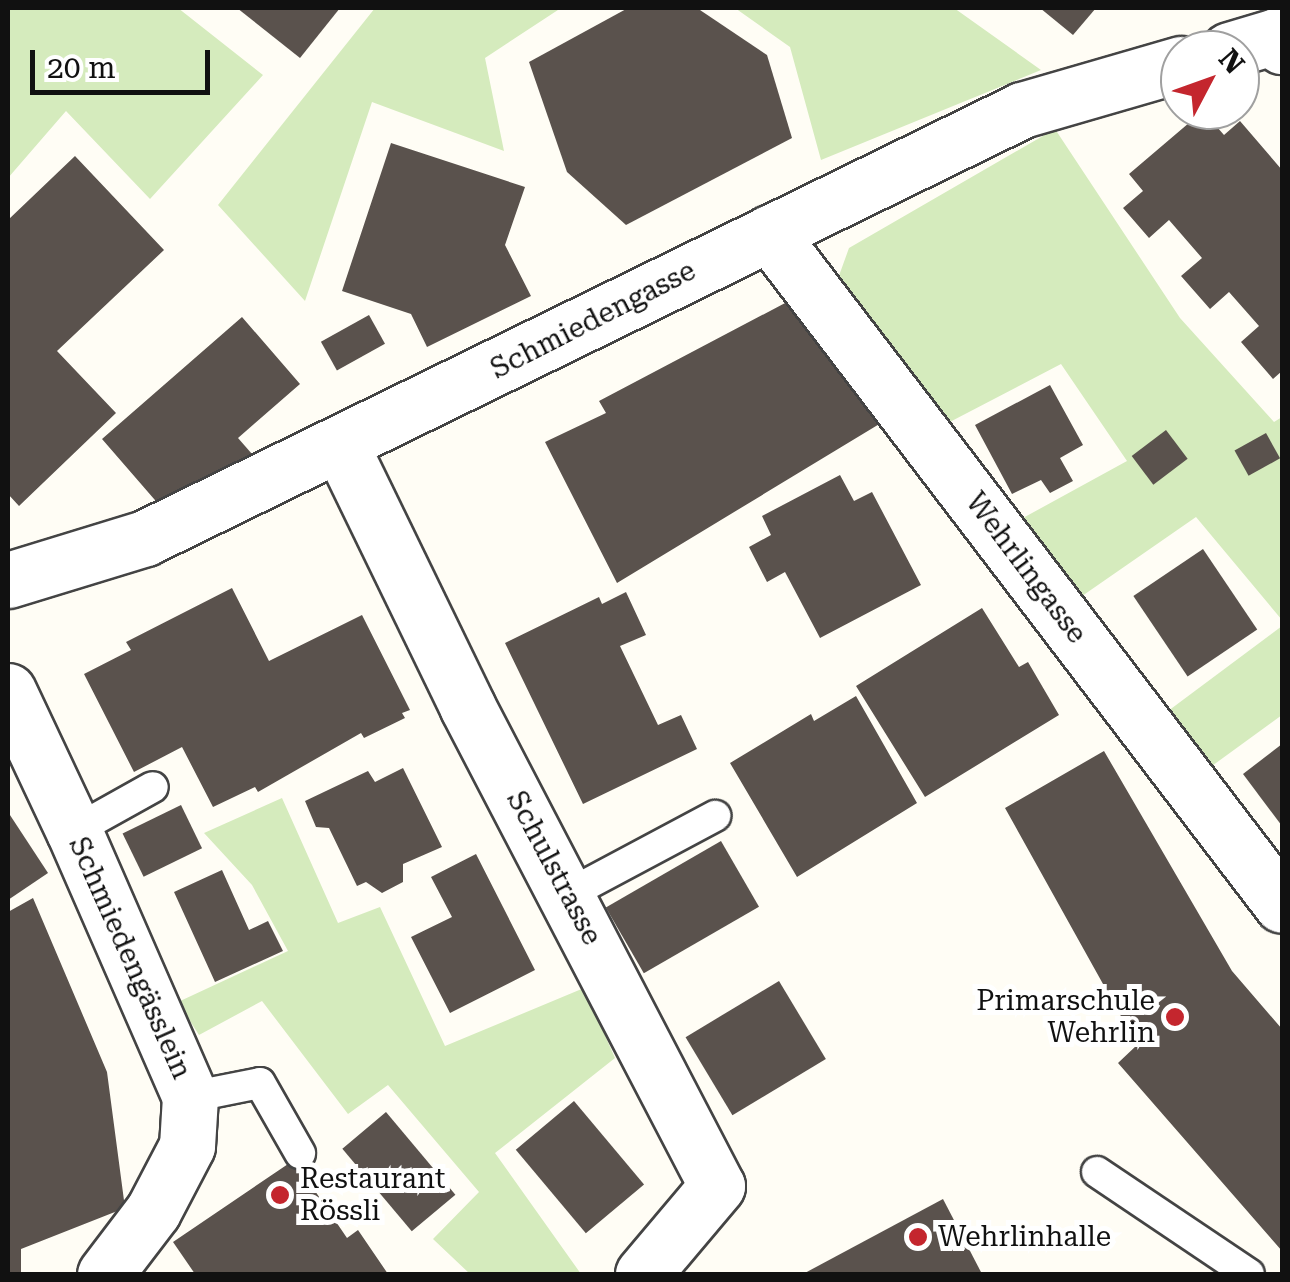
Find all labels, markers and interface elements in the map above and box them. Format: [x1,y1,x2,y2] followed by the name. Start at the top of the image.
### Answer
[35,30,215,92] scale bar
[1160,30,1260,130] north arrow
[1212,42,1251,80] text: N
[47,50,116,85] text: 20 m
[485,254,701,386] street label: Schmiedengasse
[958,486,1094,650] street label: Wehrlingasse
[499,785,609,951] street label: Schulstrasse
[62,832,198,1084] street label: Schmiedengässlein
[976,984,1155,1050] place label: Primarschule Wehrlin
[1164,1006,1186,1028] marker: Primarschule Wehrlin
[300,1162,445,1228] place label: Restaurant Rössli
[269,1184,291,1206] marker: Restaurant Rössli
[938,1220,1111,1254] place label: Wehrlinhalle
[907,1226,929,1248] marker: Wehrlinhalle

